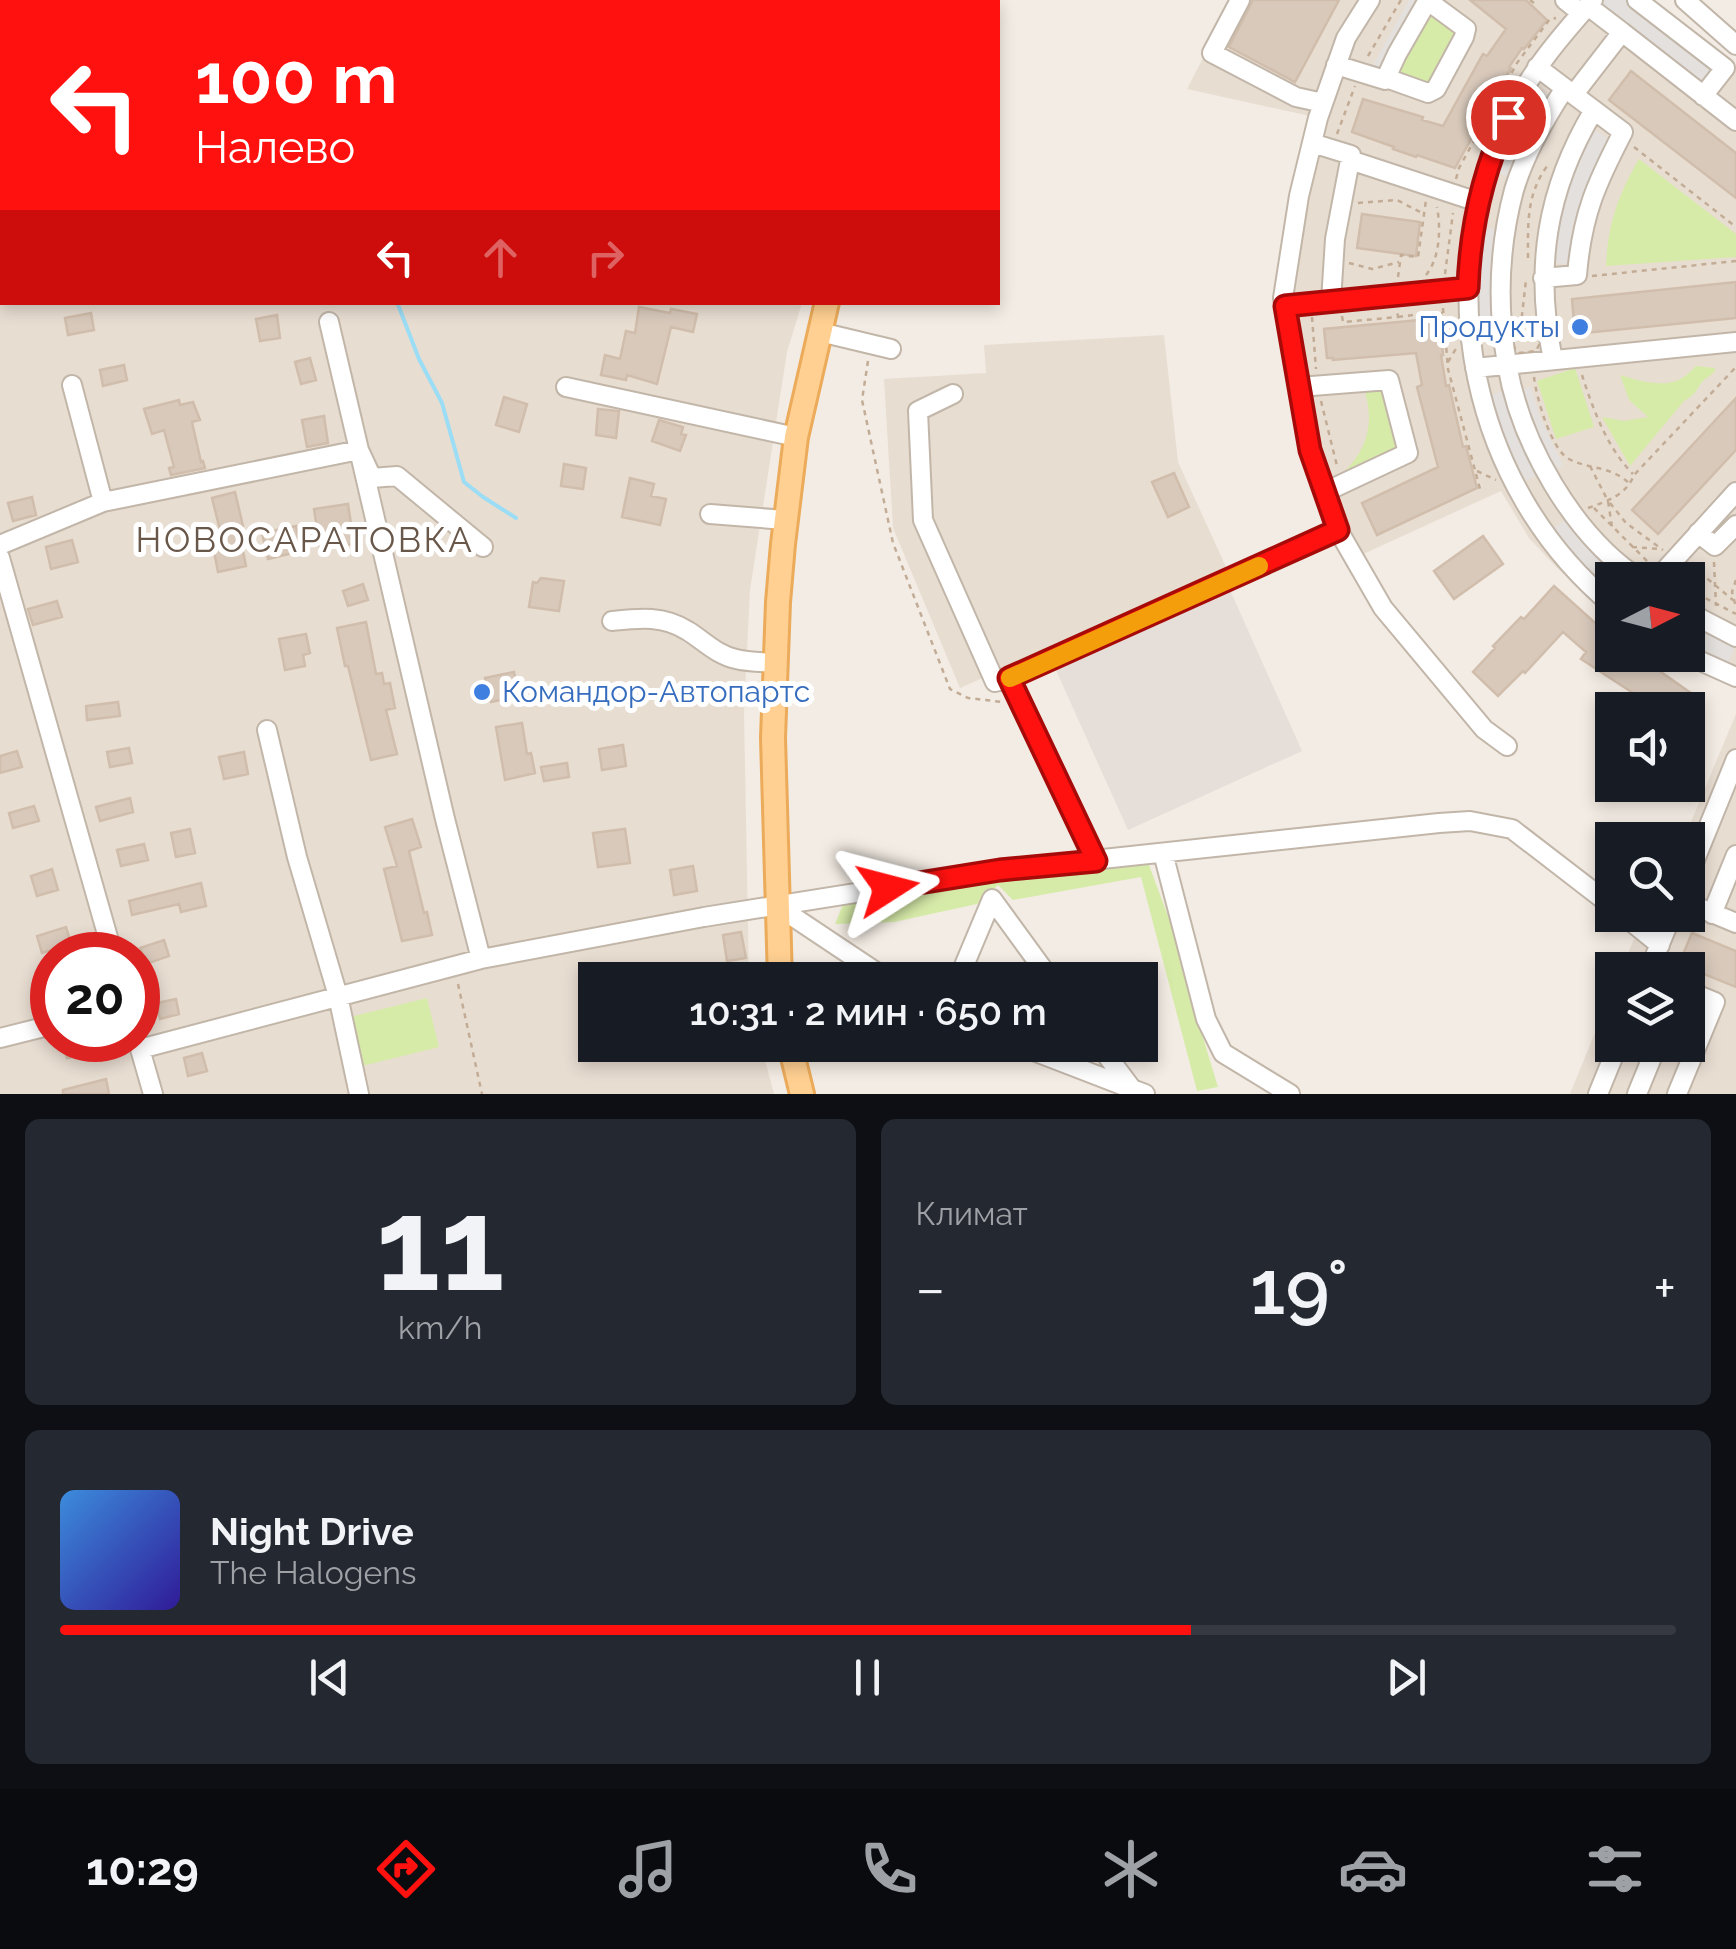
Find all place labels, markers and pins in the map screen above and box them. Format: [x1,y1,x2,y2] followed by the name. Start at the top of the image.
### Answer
[1466,75,1551,160] pin
[1418,309,1560,344] place label: Продукты
[1569,316,1591,338] marker: Продукты
[502,674,810,709] place label: Командор-Автопартс
[471,681,493,703] marker: Командор-Автопартс

